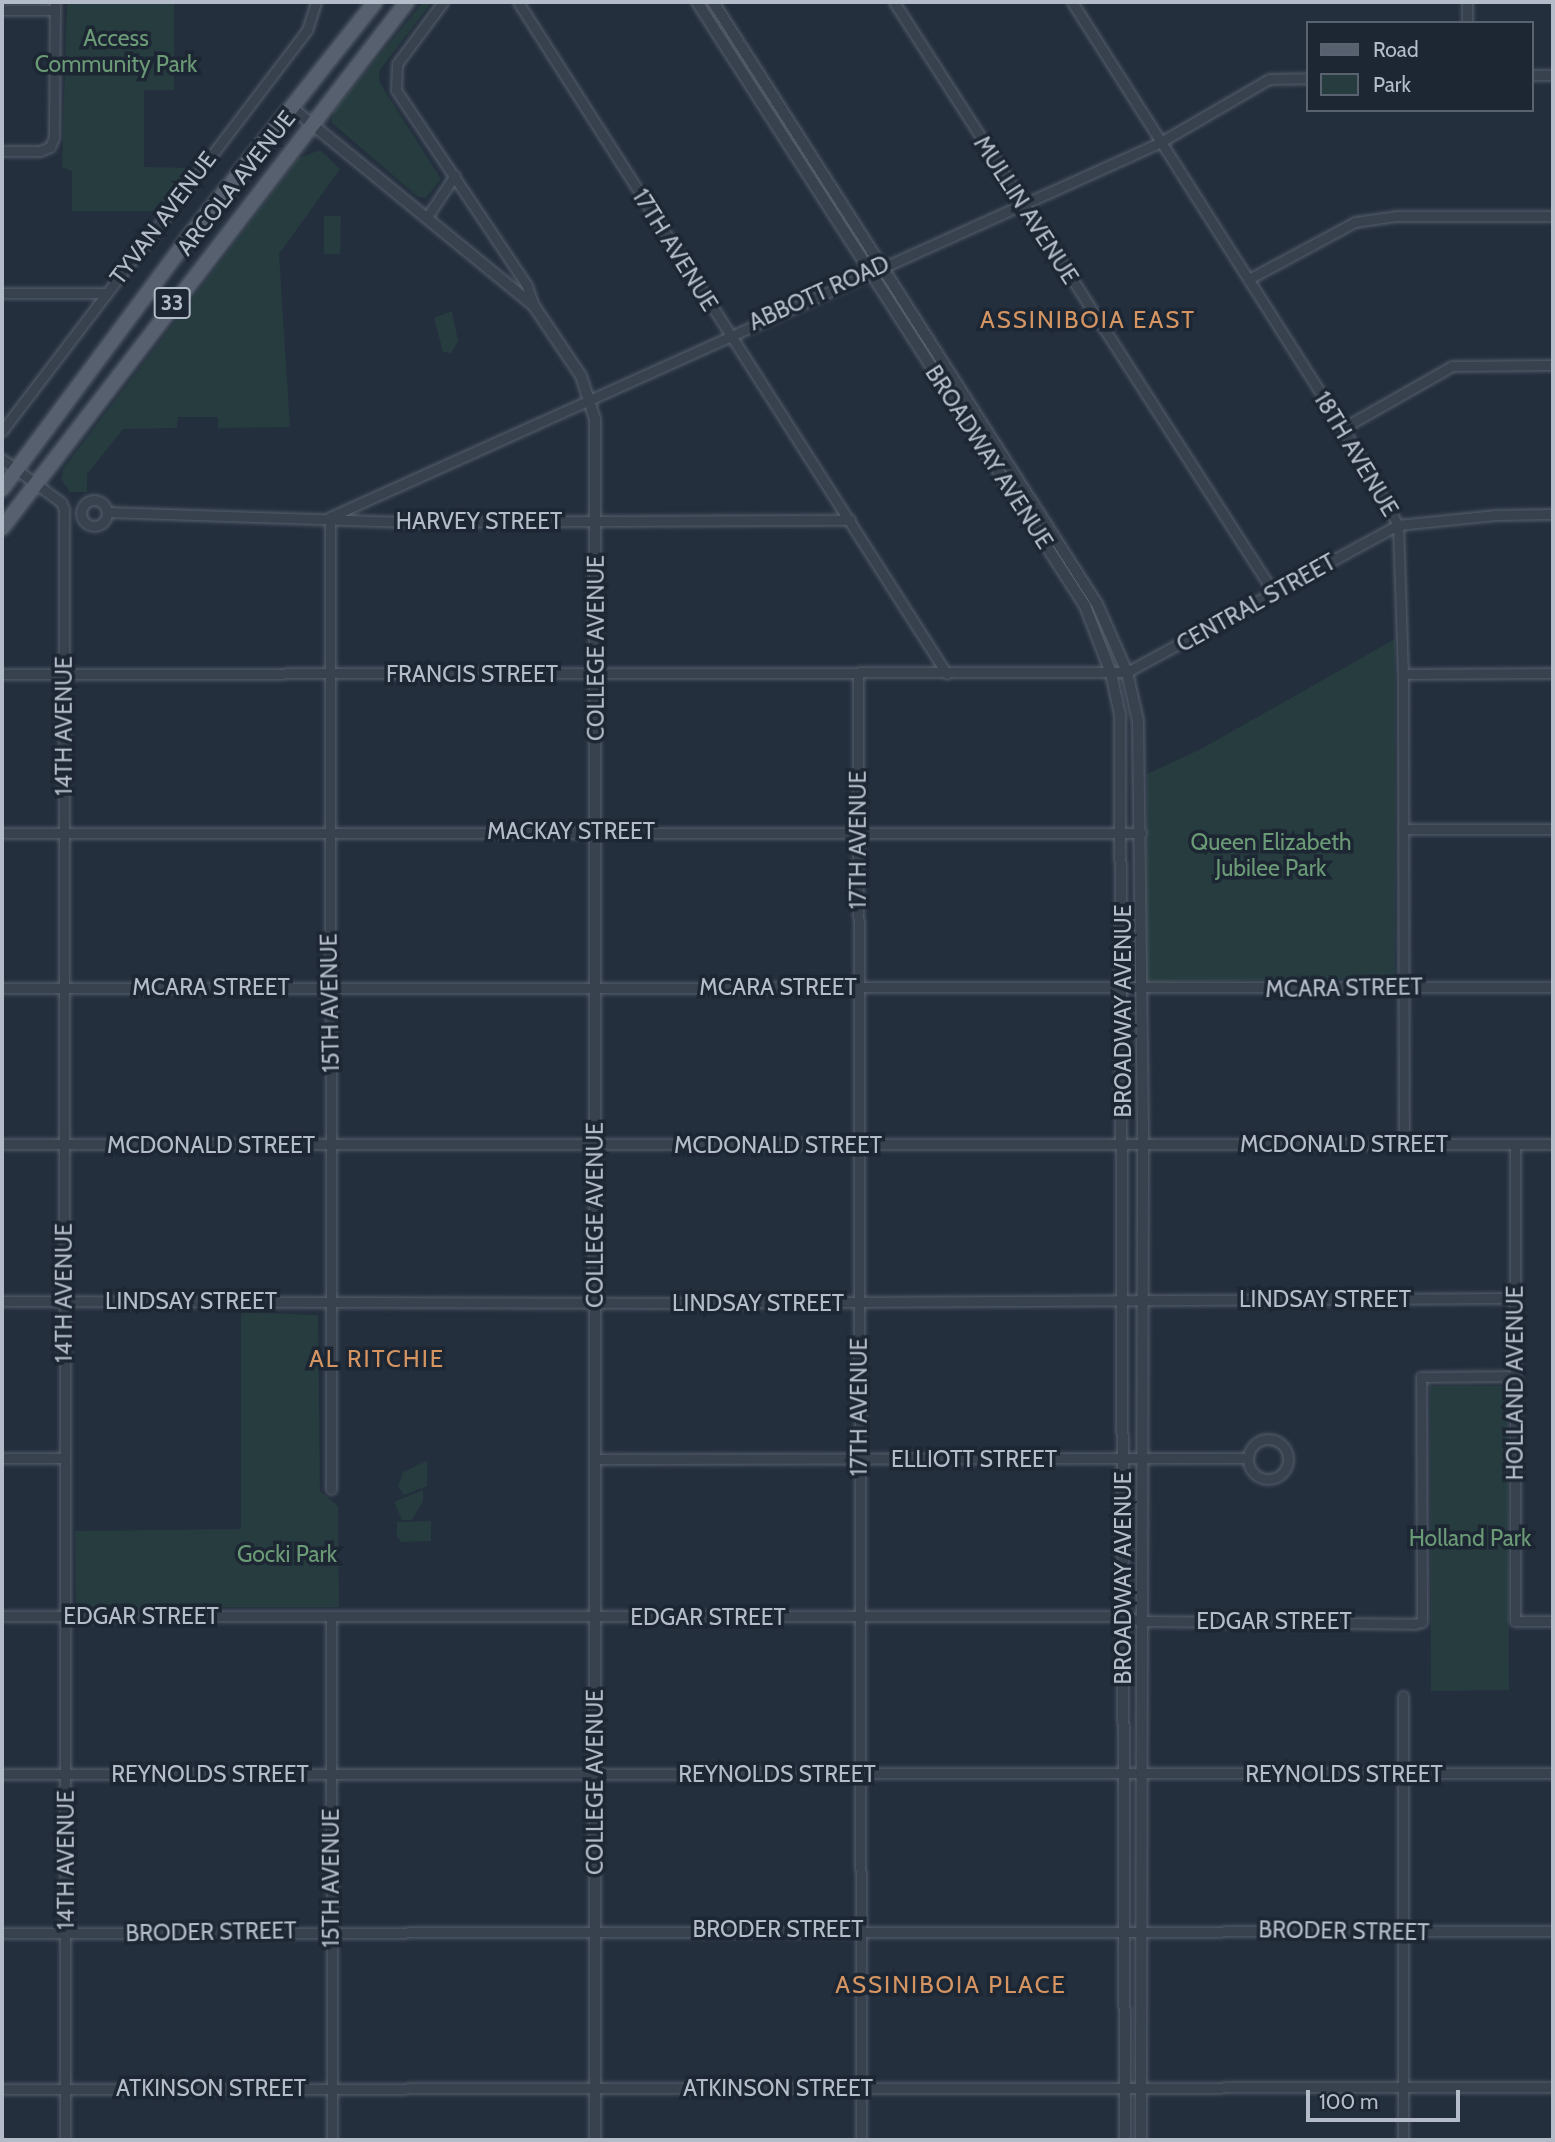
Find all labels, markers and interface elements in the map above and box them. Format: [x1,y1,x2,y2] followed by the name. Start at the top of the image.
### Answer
[1306,21,1534,112] legend
[35,24,197,78] park label: Access Community Park
[1373,37,1419,62] text: Road
[1373,72,1411,97] text: Park
[171,105,301,261] street label: ARCOLA AVENUE
[968,131,1084,289] street label: MULLIN AVENUE
[104,146,222,290] street label: TYVAN AVENUE
[627,184,723,316] street label: 17TH AVENUE
[745,250,893,336] street label: ABBOTT ROAD
[153,286,191,320] road number: 33
[982,306,1194,334] district label: ASSINIBOIA EAST
[919,360,1059,554] street label: BROADWAY AVENUE
[1308,387,1404,521] street label: 18TH AVENUE
[396,507,562,535] street label: HARVEY STREET
[1172,548,1340,658] street label: CENTRAL STREET
[582,555,610,741] street label: COLLEGE AVENUE
[50,656,78,796] street label: 14TH AVENUE
[386,660,558,688] street label: FRANCIS STREET
[844,771,872,909] street label: 17TH AVENUE
[487,817,655,845] street label: MACKAY STREET
[1191,828,1351,882] park label: Queen Elizabeth Jubilee Park
[1109,905,1137,1117] street label: BROADWAY AVENUE
[315,933,345,1073] street label: 15TH AVENUE
[132,973,290,1001] street label: MCARA STREET
[699,973,857,1001] street label: MCARA STREET
[1265,973,1423,1003] street label: MCARA STREET
[581,1122,609,1308] street label: COLLEGE AVENUE
[1240,1130,1448,1158] street label: MCDONALD STREET
[107,1131,315,1159] street label: MCDONALD STREET
[674,1131,882,1159] street label: MCDONALD STREET
[50,1223,78,1363] street label: 14TH AVENUE
[1239,1285,1411,1313] street label: LINDSAY STREET
[1501,1286,1529,1480] street label: HOLLAND AVENUE
[105,1287,277,1315] street label: LINDSAY STREET
[672,1289,844,1317] street label: LINDSAY STREET
[845,1338,873,1476] street label: 17TH AVENUE
[310,1345,444,1373] district label: AL RITCHIE
[891,1445,1057,1473] street label: ELLIOTT STREET
[1109,1472,1137,1684] street label: BROADWAY AVENUE
[1409,1524,1531,1552] park label: Holland Park
[237,1540,337,1568] park label: Gocki Park
[63,1602,219,1630] street label: EDGAR STREET
[630,1603,786,1631] street label: EDGAR STREET
[1196,1607,1352,1635] street label: EDGAR STREET
[581,1689,609,1875] street label: COLLEGE AVENUE
[111,1760,309,1788] street label: REYNOLDS STREET
[678,1760,876,1788] street label: REYNOLDS STREET
[1245,1760,1443,1788] street label: REYNOLDS STREET
[52,1790,80,1930] street label: 14TH AVENUE
[317,1808,345,1948] street label: 15TH AVENUE
[692,1915,864,1943] street label: BRODER STREET
[1258,1916,1430,1946] street label: BRODER STREET
[125,1917,297,1947] street label: BRODER STREET
[837,1971,1065,1999] district label: ASSINIBOIA PLACE
[116,2074,306,2102] street label: ATKINSON STREET
[683,2074,873,2102] street label: ATKINSON STREET
[1310,2076,1464,2120] scale bar
[1319,2089,1378,2114] text: 100 m

